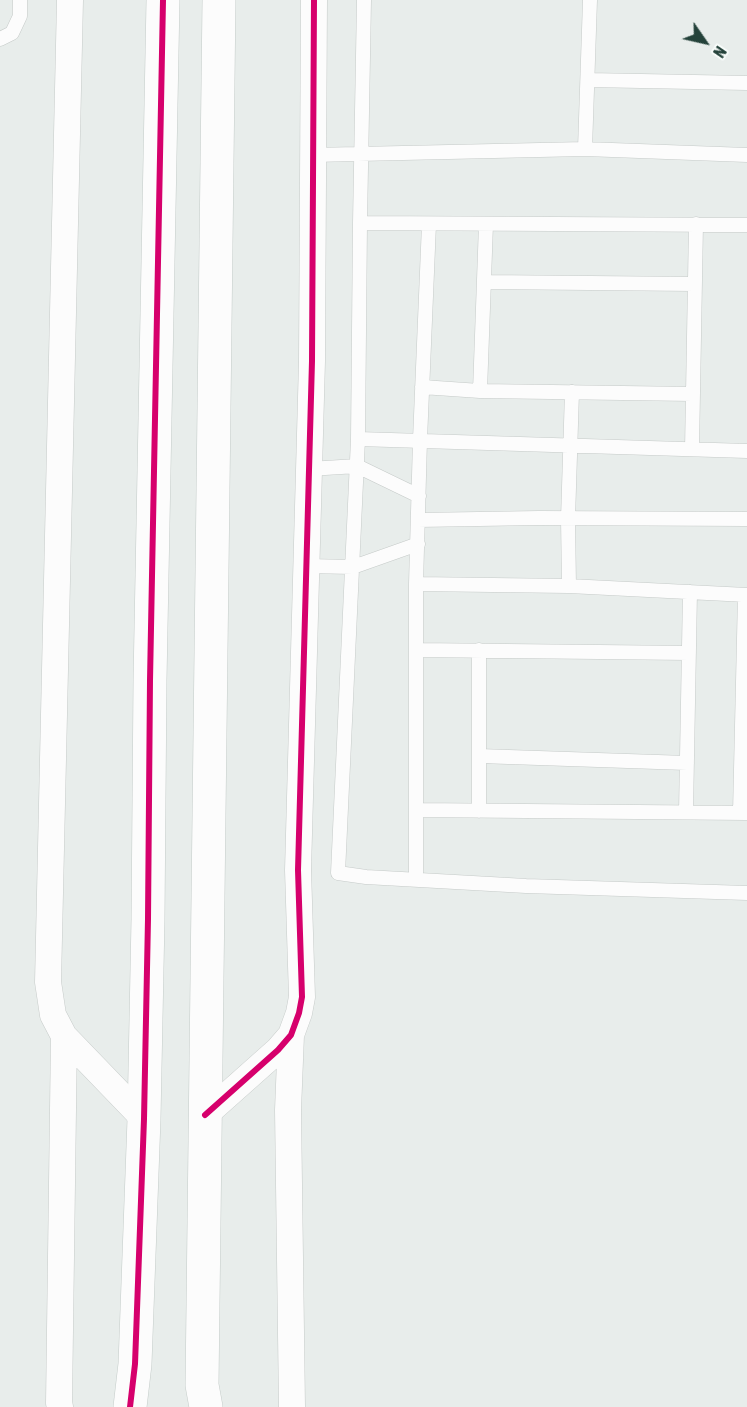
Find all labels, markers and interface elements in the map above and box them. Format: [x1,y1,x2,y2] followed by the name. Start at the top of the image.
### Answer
[675,12,735,72] north arrow
[710,43,730,61] text: N

